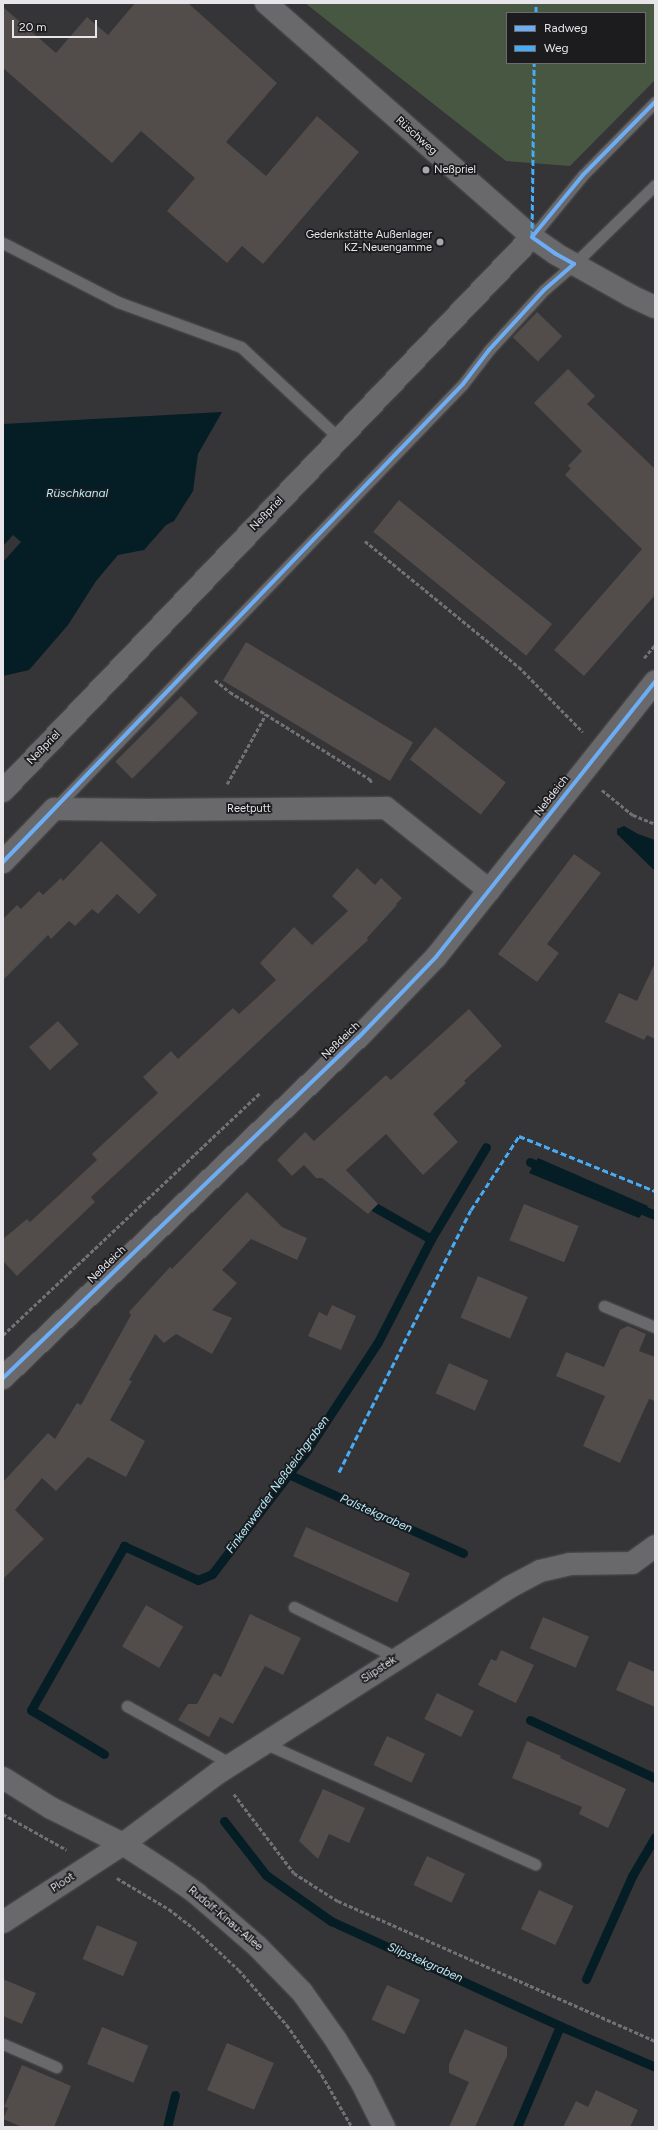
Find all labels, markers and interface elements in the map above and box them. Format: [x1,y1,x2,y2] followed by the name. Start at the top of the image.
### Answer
[14,12,99,38] scale bar
[506,12,646,64] legend
[19,20,47,34] text: 20 m
[544,21,588,35] text: Radweg
[544,41,569,55] text: Weg
[393,114,439,158] street label: Rüschweg
[434,163,476,177] place label: Neßpriel
[421,165,431,175] marker: Neßpriel
[306,229,432,255] place label: Gedenkstätte Außenlager KZ-Neuengamme
[435,237,445,247] marker: Gedenkstätte Außenlager KZ-Neuengamme
[46,487,108,501] water label: Rüschkanal
[248,494,286,534] street label: Neßpriel
[25,728,63,768] street label: Neßpriel
[532,773,572,819] street label: Neßdeich
[227,802,271,816] street label: Reetputt
[319,1020,363,1062] street label: Neßdeich
[85,1244,129,1286] street label: Neßdeich
[223,1414,333,1556] water label: Finkenwerder Neßdeichgraben
[338,1492,414,1536] water label: Palstekgraben
[359,1654,399,1686] street label: Slipstek
[49,1870,77,1896] street label: Ploot
[185,1884,265,1954] street label: Rudolf-Kinau-Allee
[385,1940,465,1986] water label: Slipstekgraben

